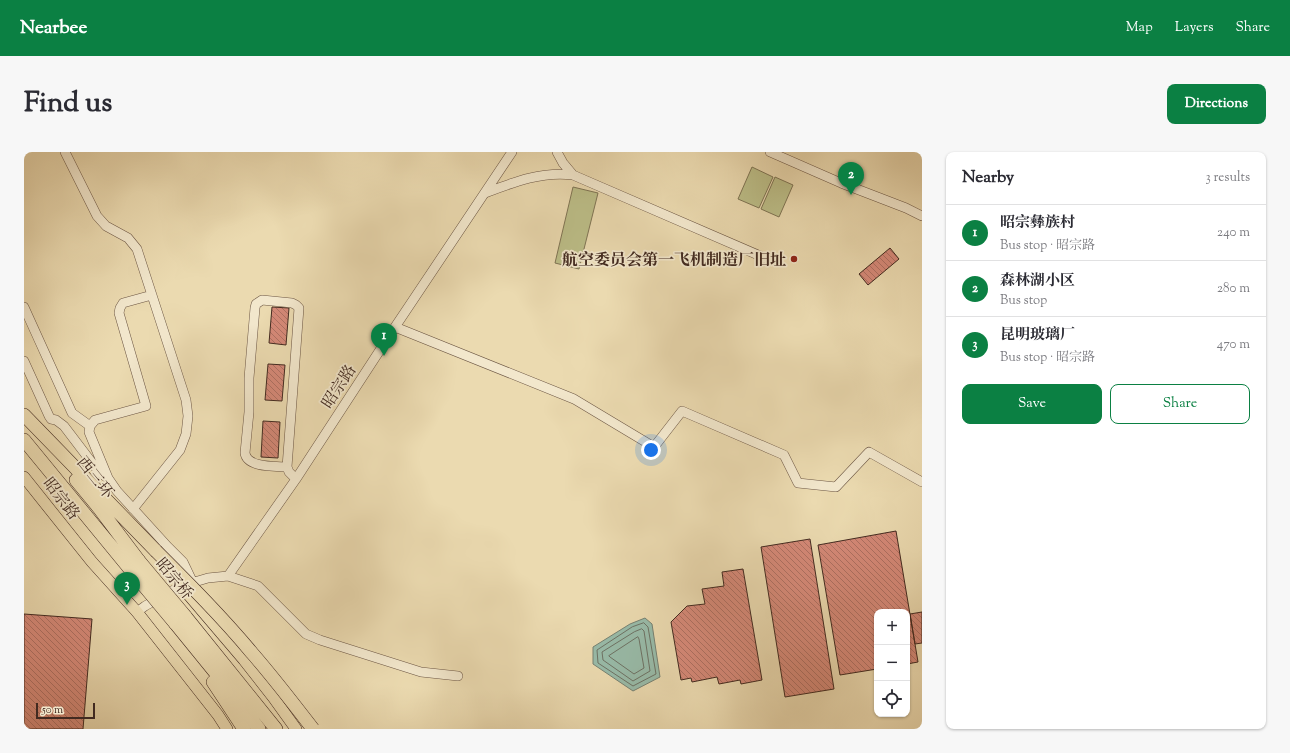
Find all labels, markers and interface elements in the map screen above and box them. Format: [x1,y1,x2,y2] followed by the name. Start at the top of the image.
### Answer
[20,15,87,42] text: Nearbee
[1126,18,1153,38] text: Map
[1175,18,1213,38] text: Layers
[1235,18,1270,38] text: Share
[24,84,112,124] text: Find us
[1167,84,1266,124] button: Directions
[838,162,864,195] pin: 2
[962,166,1014,190] text: Nearby
[1205,169,1250,187] text: 3 results
[1000,213,1075,234] text: 昭宗彝族村
[973,224,977,242] text: 1
[1217,224,1250,242] text: 240 m
[1000,237,1095,255] text: Bus stop · 昭宗路
[562,250,786,273] place label: 航空委员会第一飞机制造厂旧址
[789,254,799,264] marker: 航空委员会第一飞机制造厂旧址
[1000,271,1075,292] text: 森林湖小区
[972,280,978,298] text: 2
[1217,280,1250,298] text: 280 m
[1000,292,1047,310] text: Bus stop
[371,323,397,356] pin: 1
[1000,325,1075,346] text: 昆明玻璃厂
[972,336,978,354] text: 3
[1217,336,1250,354] text: 470 m
[1000,349,1095,367] text: Bus stop · 昭宗路
[317,361,363,414] street label: 昭宗路
[962,384,1102,424] button: Save
[1110,384,1250,424] button: Share
[641,440,661,460] your location
[70,453,118,504] street label: 西三环
[36,474,84,526] street label: 昭宗路
[149,554,197,605] street label: 昭宗桥
[114,572,140,605] pin: 3
[874,609,910,717] map controls
[874,609,910,645] button: +
[874,645,910,681] button: −
[874,681,910,717] button: locate
[36,701,95,720] scale bar
[42,702,63,718] text: 50 m

